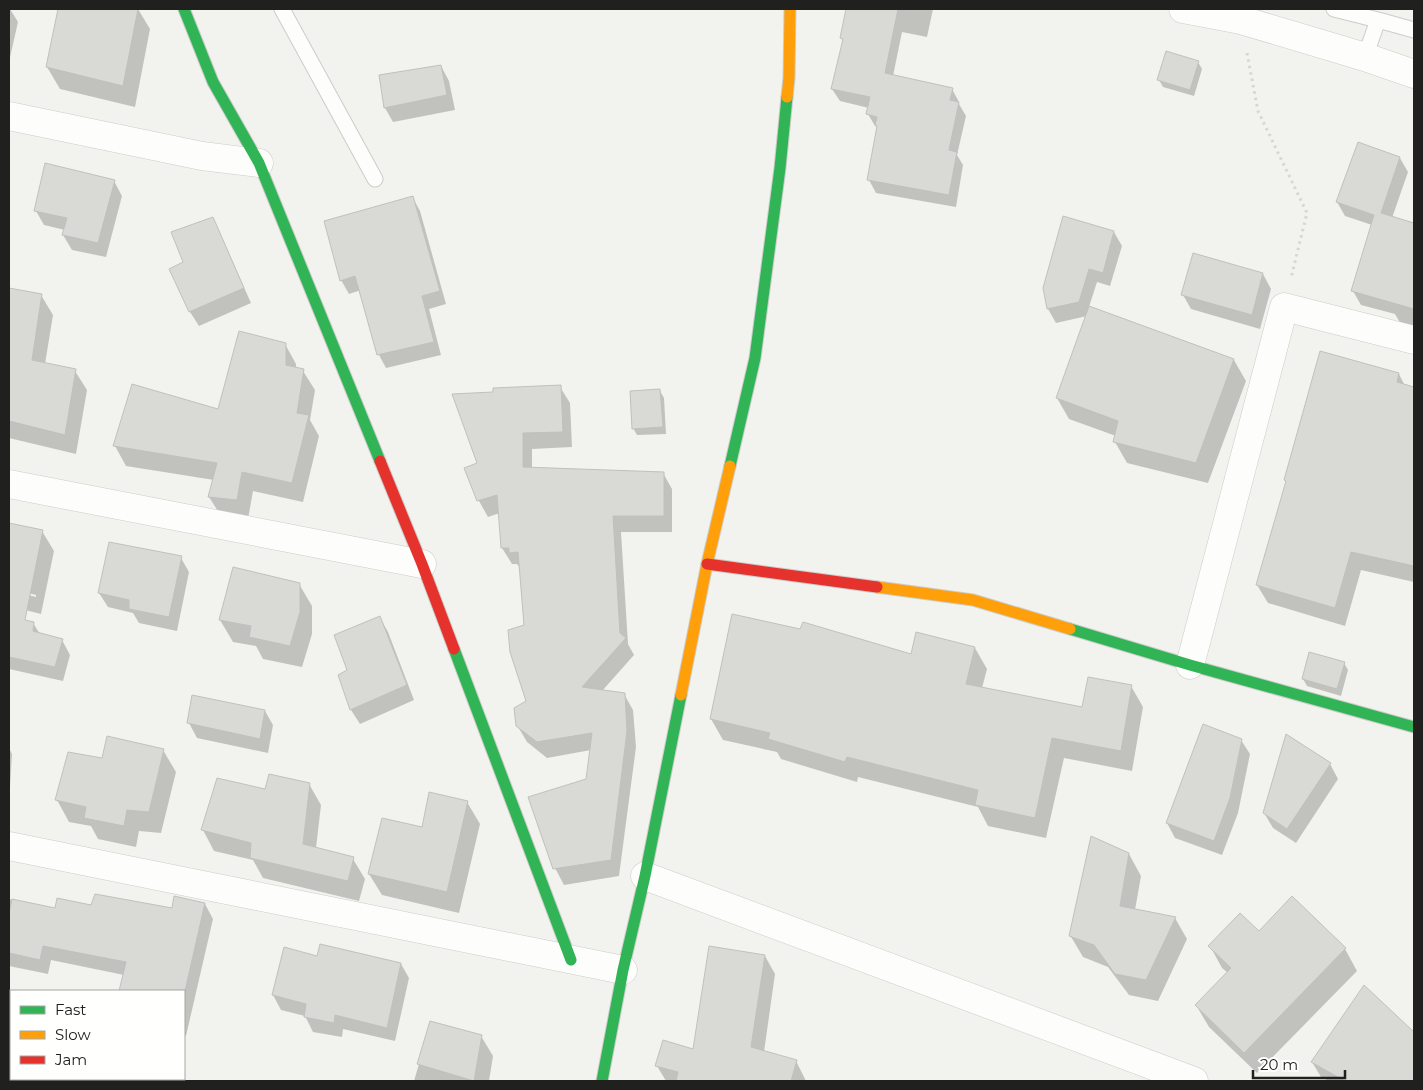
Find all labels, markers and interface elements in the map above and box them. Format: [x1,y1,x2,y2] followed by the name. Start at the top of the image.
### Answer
[10,990,185,1080] legend
[55,1000,86,1019] text: Fast
[55,1025,91,1044] text: Slow
[1253,1048,1346,1080] scale bar
[54,1050,87,1069] text: Jam
[1260,1055,1298,1074] text: 20 m

